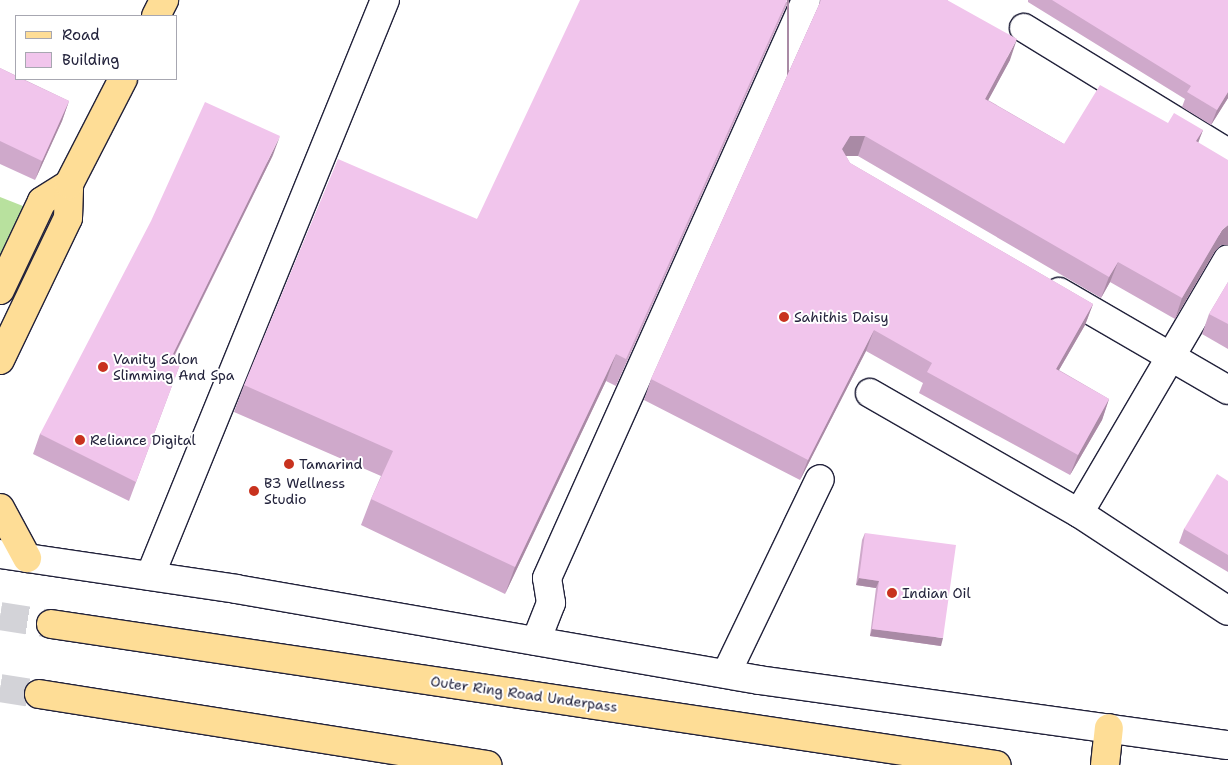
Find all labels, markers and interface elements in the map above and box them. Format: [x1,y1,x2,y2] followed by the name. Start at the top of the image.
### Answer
[15,15,178,80] legend
[62,25,100,45] text: Road
[62,50,119,70] text: Building
[794,309,889,325] place label: Sahithis Daisy
[778,311,790,323] marker: Sahithis Daisy
[113,351,235,384] place label: Vanity Salon Slimming And Spa
[97,361,109,373] marker: Vanity Salon Slimming And Spa
[90,432,196,448] place label: Reliance Digital
[74,434,86,446] marker: Reliance Digital
[299,456,362,472] place label: Tamarind
[283,458,295,470] marker: Tamarind
[264,475,345,508] place label: B3 Wellness Studio
[248,485,260,497] marker: B3 Wellness Studio
[902,585,971,601] place label: Indian Oil
[886,587,898,599] marker: Indian Oil
[429,673,619,715] street label: Outer Ring Road Underpass

